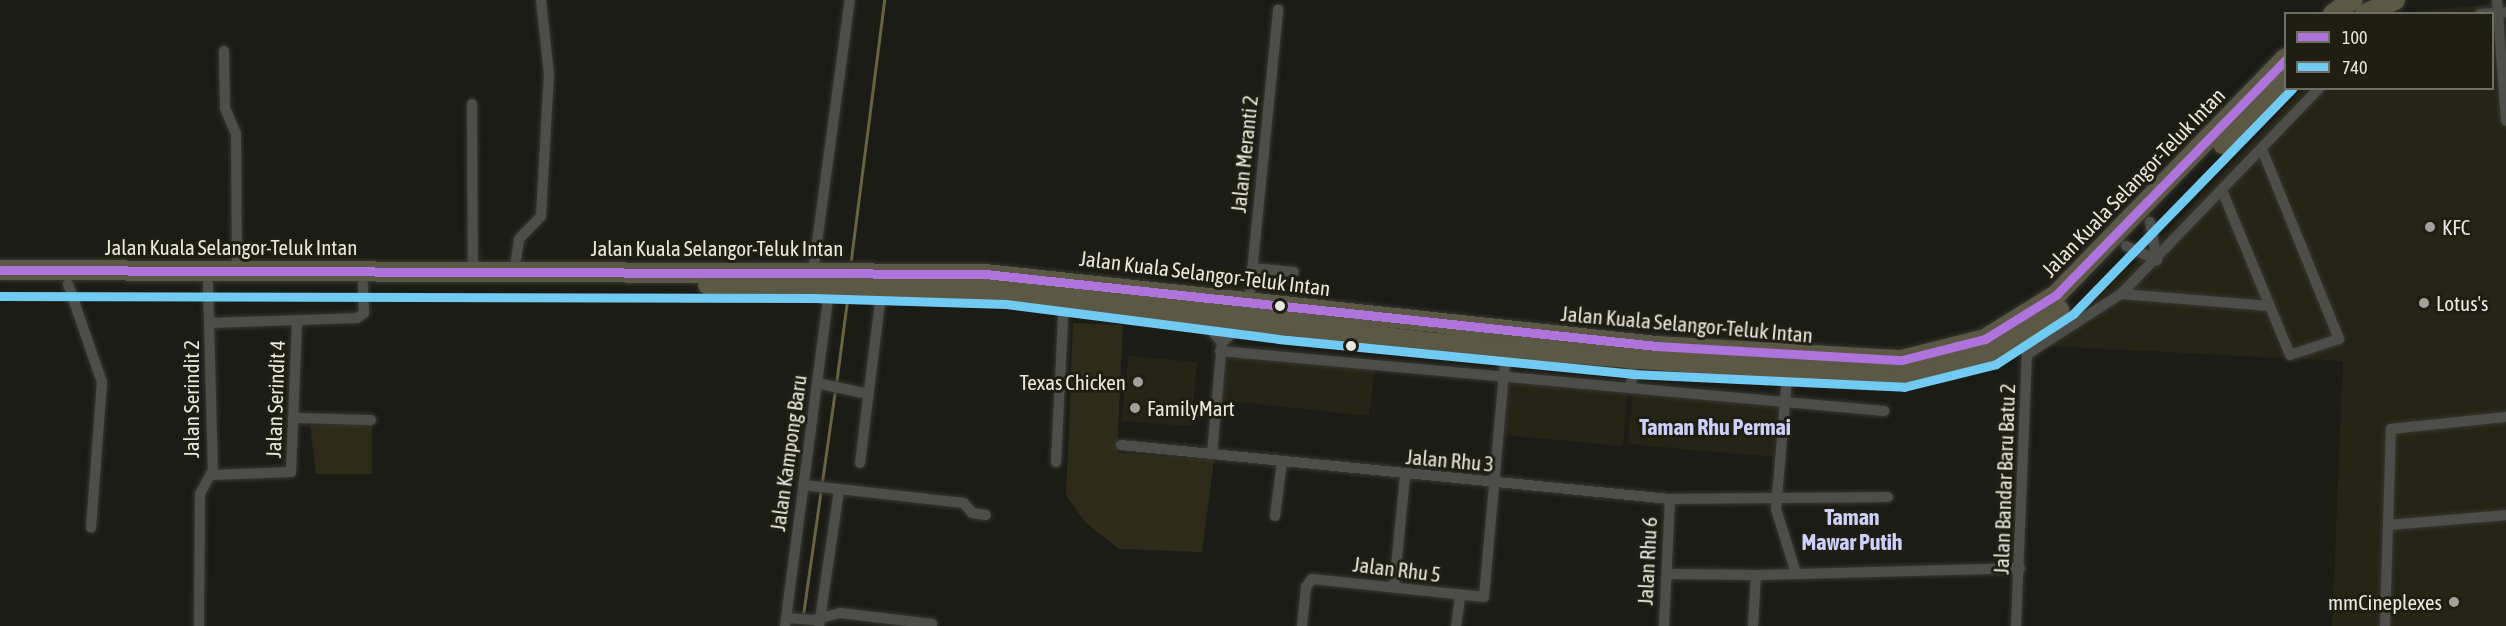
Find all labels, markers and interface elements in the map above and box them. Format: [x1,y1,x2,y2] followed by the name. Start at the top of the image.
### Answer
[2284,12,2494,90] legend
[2342,27,2367,48] text: 100
[2342,57,2367,78] text: 740
[2036,82,2230,282] street label: Jalan Kuala Selangor-Teluk Intan
[1225,94,1263,214] street label: Jalan Meranti 2
[2442,214,2470,240] place label: KFC
[2423,220,2437,234] marker: KFC
[105,234,357,260] street label: Jalan Kuala Selangor-Teluk Intan
[591,235,843,261] street label: Jalan Kuala Selangor-Teluk Intan
[1078,245,1332,301] street label: Jalan Kuala Selangor-Teluk Intan
[2436,290,2488,316] place label: Lotus's
[2417,296,2431,310] marker: Lotus's
[1274,300,1286,312] unlabelled marker
[1560,300,1814,348] street label: Jalan Kuala Selangor-Teluk Intan
[178,340,204,458] street label: Jalan Serindit 2
[260,340,290,458] street label: Jalan Serindit 4
[1345,340,1357,352] unlabelled marker
[1019,369,1126,395] place label: Texas Chicken
[765,373,811,533] street label: Jalan Kampong Baru
[1131,375,1145,389] marker: Texas Chicken
[1988,383,2020,575] street label: Jalan Bandar Baru Batu 2
[1147,395,1235,421] place label: FamilyMart
[1128,401,1142,415] marker: FamilyMart
[1639,415,1791,441] district label: Taman Rhu Permai
[1405,444,1495,476] street label: Jalan Rhu 3
[1801,504,1903,556] district label: Taman Mawar Putih
[1632,516,1662,606] street label: Jalan Rhu 6
[1352,551,1442,587] street label: Jalan Rhu 5
[2328,589,2442,615] place label: mmCineplexes
[2447,595,2461,609] marker: mmCineplexes

